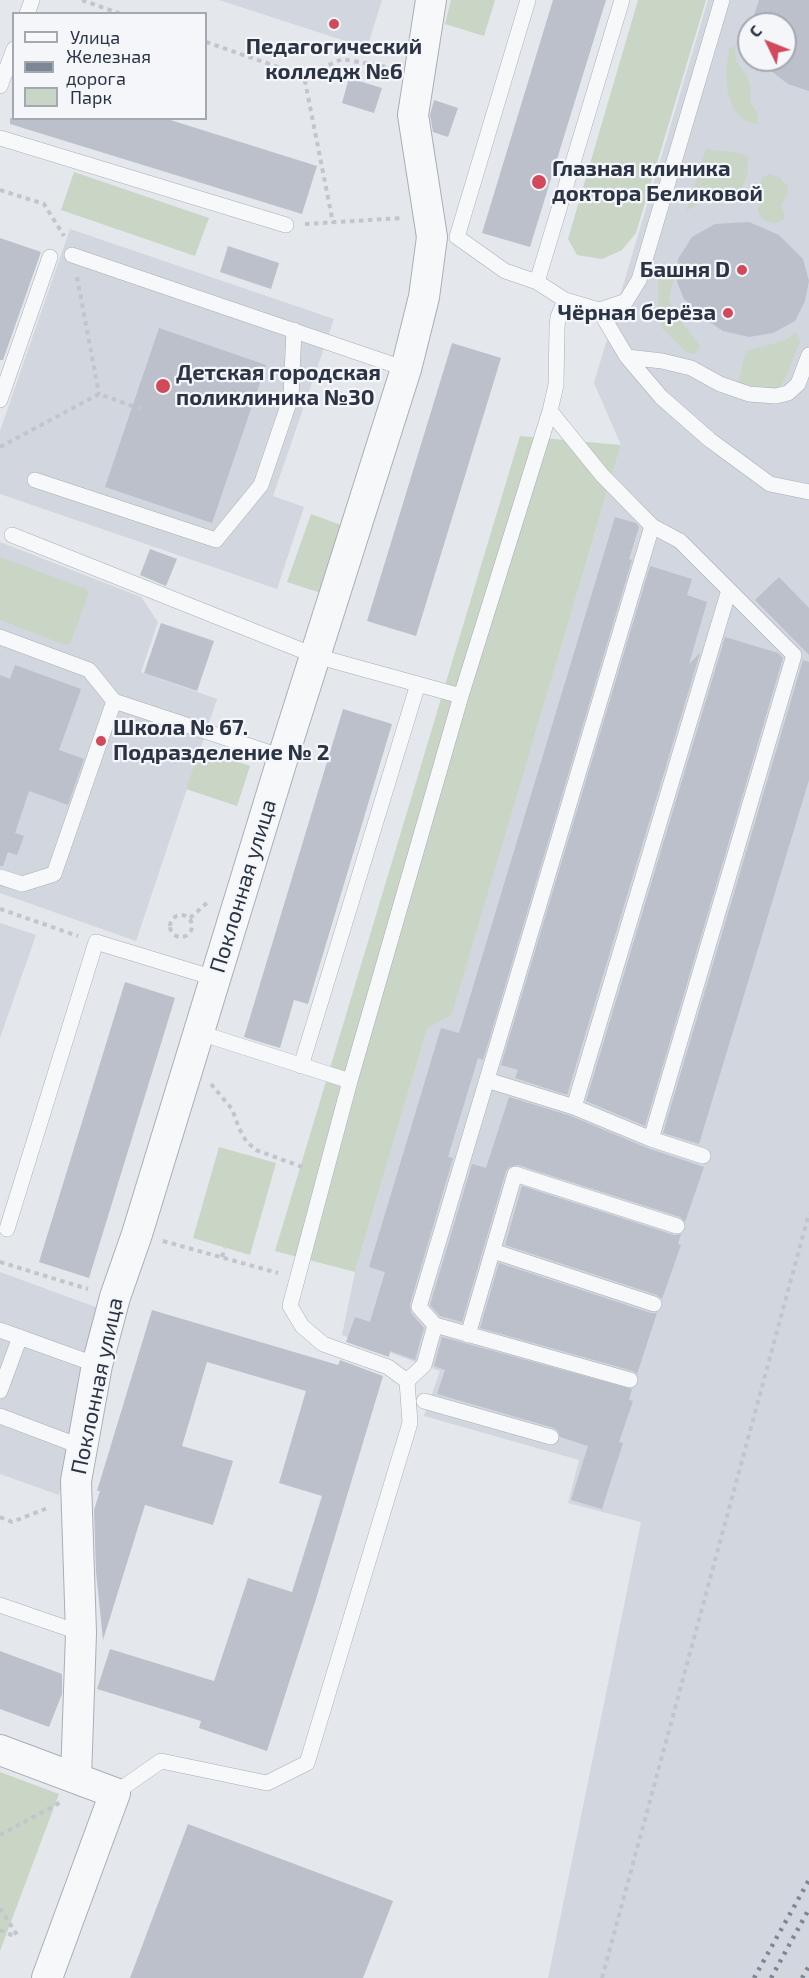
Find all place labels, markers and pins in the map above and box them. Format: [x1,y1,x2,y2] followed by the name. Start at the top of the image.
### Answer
[327,17,341,31] marker: Педагогический колледж №6
[246,34,422,86] place label: Педагогический колледж №6
[552,156,763,208] place label: Глазная клиника доктора Беликовой
[530,173,548,191] marker: Глазная клиника доктора Беликовой
[640,257,730,283] place label: Башня D
[735,263,749,277] marker: Башня D
[558,300,716,326] place label: Чёрная берёза
[721,306,735,320] marker: Чёрная берёза
[176,360,381,412] place label: Детская городская поликлиника №30
[154,377,172,395] marker: Детская городская поликлиника №30
[113,715,330,766] place label: Школа № 67. Подразделение № 2
[94,734,108,748] marker: Школа № 67. Подразделение № 2

